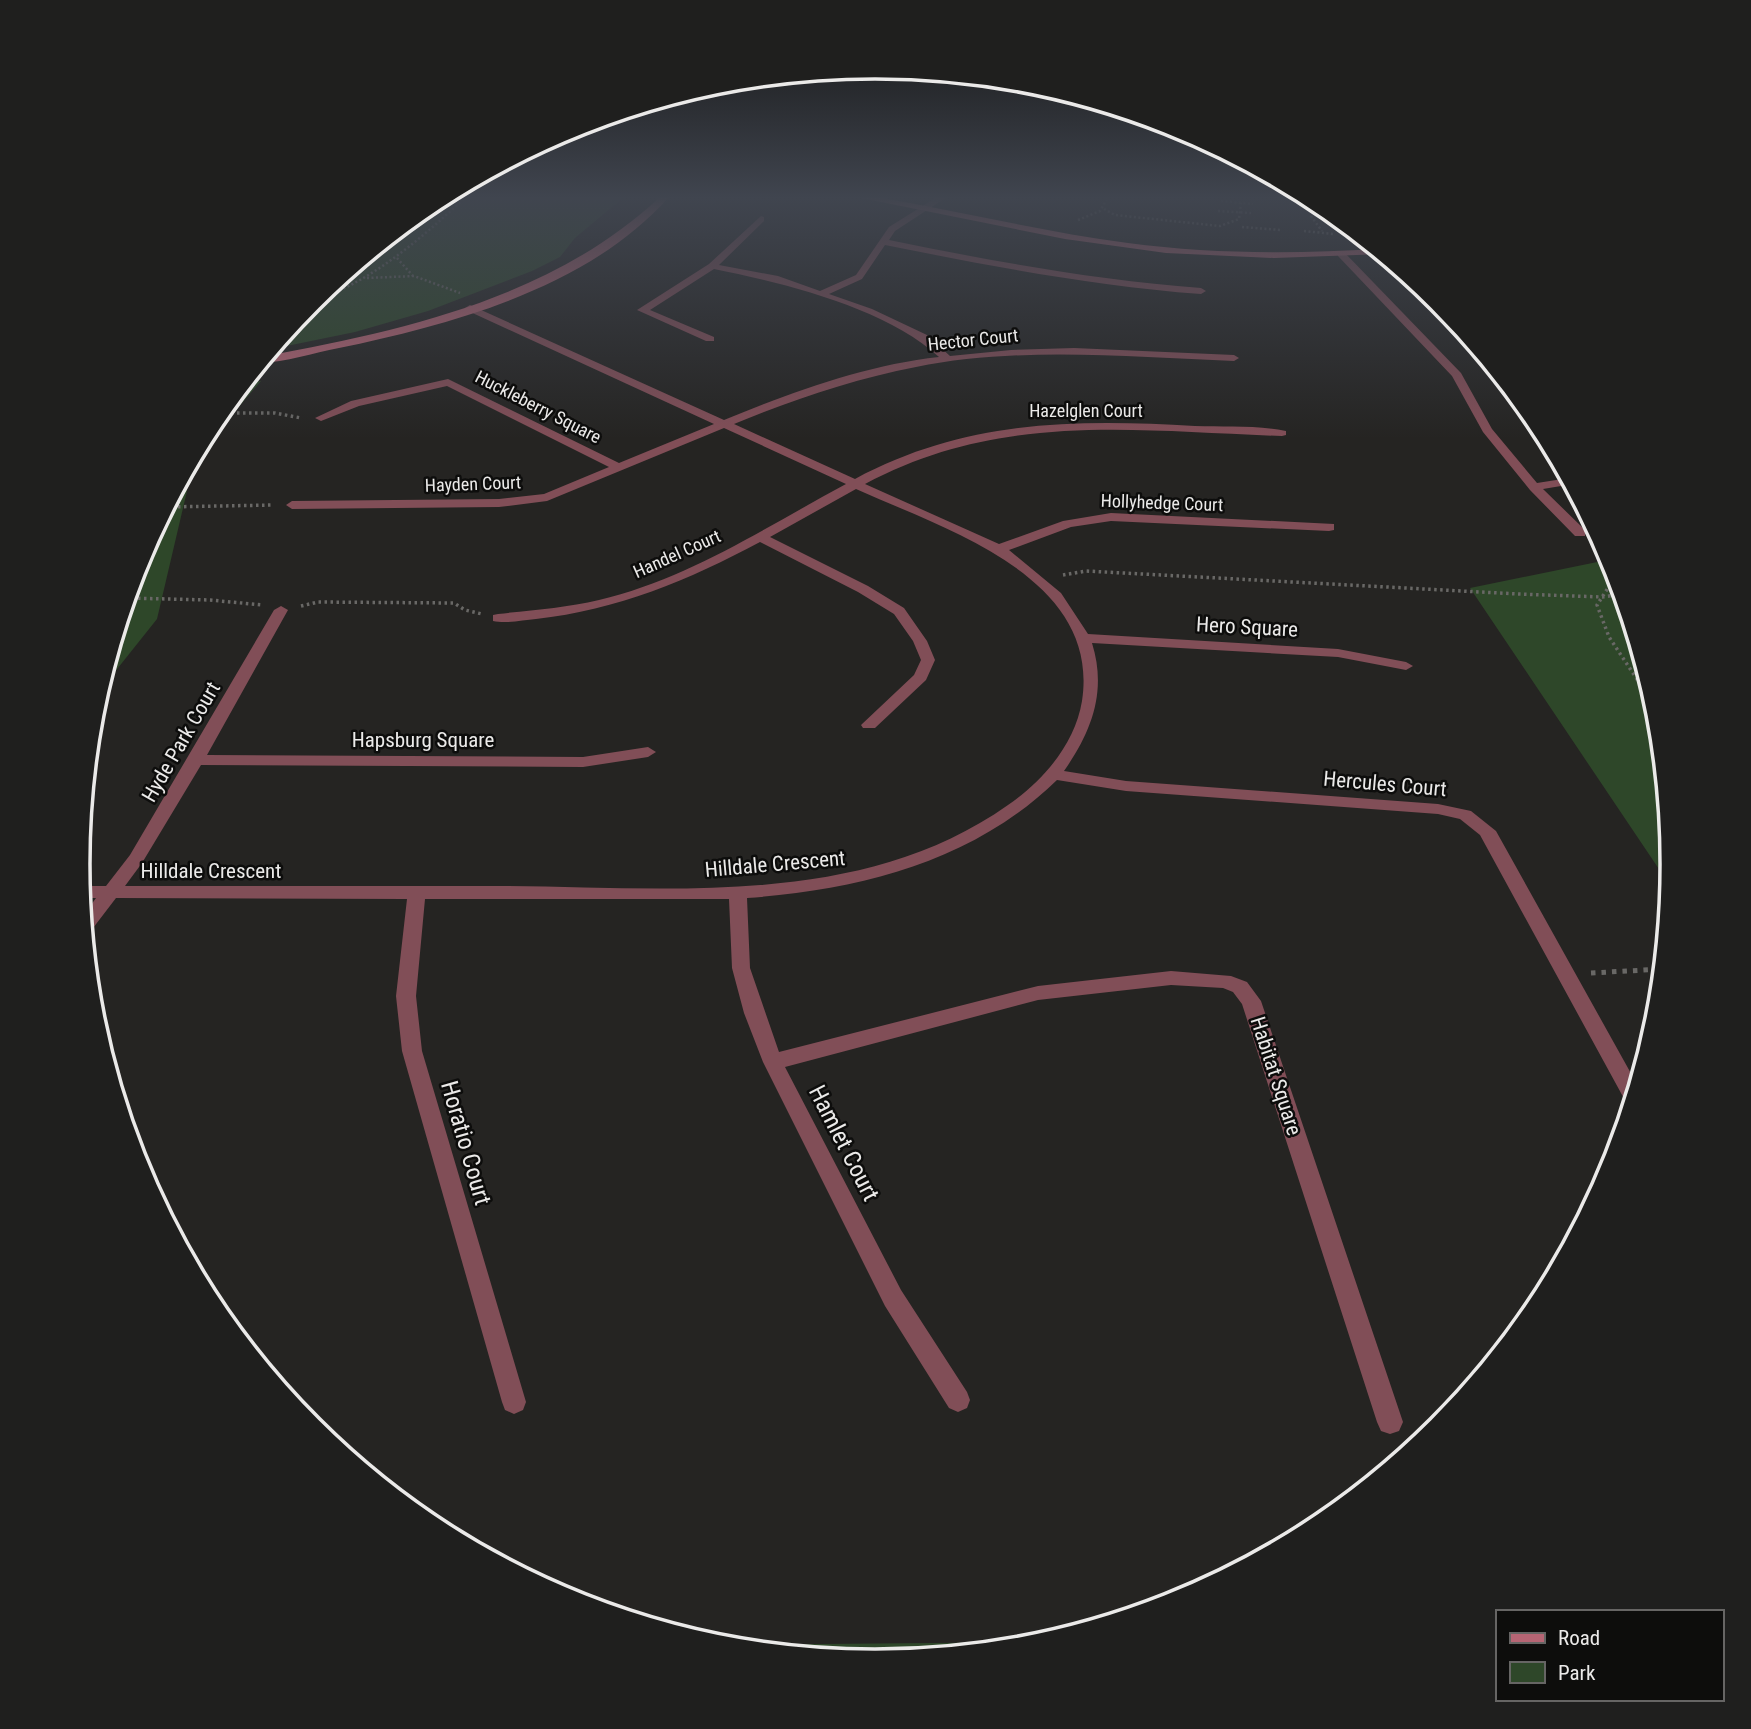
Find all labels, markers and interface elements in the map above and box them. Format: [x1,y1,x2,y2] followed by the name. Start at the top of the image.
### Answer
[927,324,1019,355] street label: Hector Court
[472,366,605,447] street label: Huckleberry Square
[1029,400,1143,421] street label: Hazelglen Court
[424,471,522,496] street label: Hayden Court
[1100,490,1224,515] street label: Hollyhedge Court
[630,525,724,582] street label: Handel Court
[1195,612,1299,642] street label: Hero Square
[137,678,225,806] street label: Hyde Park Court
[352,728,494,752] street label: Hapsburg Square
[1322,767,1448,801] street label: Hercules Court
[704,846,846,882] street label: Hilldale Crescent
[141,859,281,883] street label: Hilldale Crescent
[1246,1014,1306,1138] street label: Habitat Square
[435,1078,497,1208] street label: Horatio Court
[803,1080,885,1206] street label: Hamlet Court
[1496,1610,1723,1701] legend
[1558,1626,1600,1650] text: Road
[1558,1661,1596,1685] text: Park

